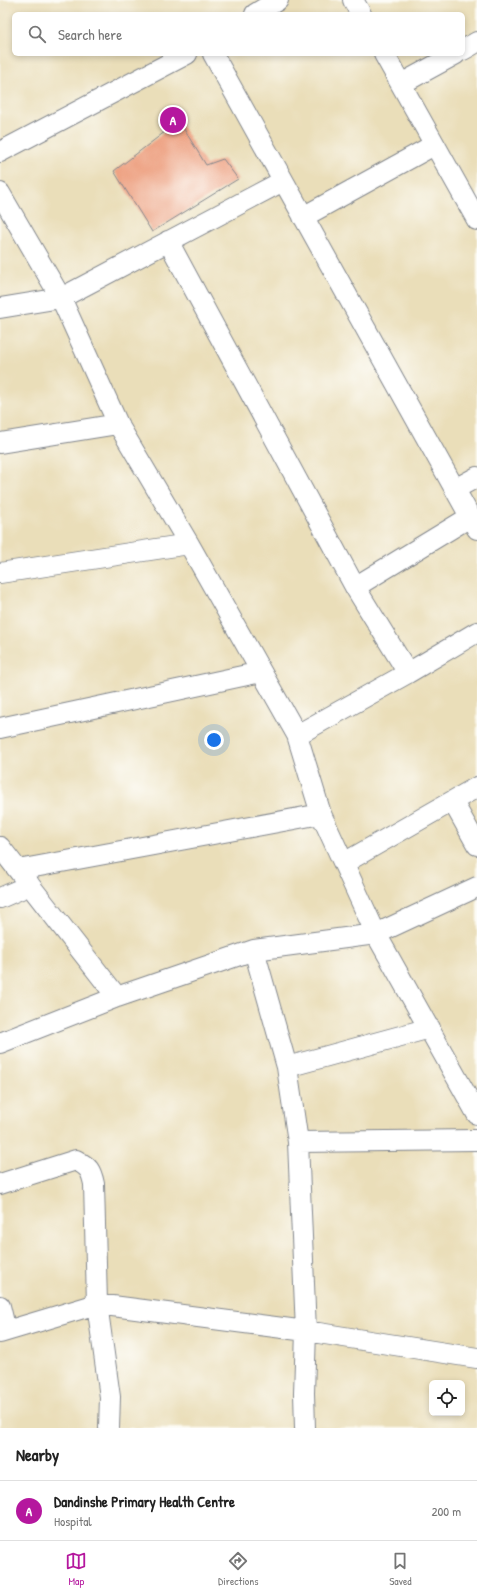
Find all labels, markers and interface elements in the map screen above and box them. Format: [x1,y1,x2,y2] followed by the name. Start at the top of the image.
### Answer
[12,12,465,56] search box
[26,23,48,45] icon: search
[58,24,122,45] text: Search here
[160,105,186,135] pin: A
[204,730,224,750] your location
[429,1380,465,1416] map controls
[429,1380,465,1416] button: locate
[16,1443,59,1466] text: Nearby
[54,1491,235,1512] text: Dandinshe Primary Health Centre
[26,1502,32,1520] text: A
[431,1502,461,1520] text: 200 m
[54,1512,92,1530] text: Hospital
[65,1550,87,1588] tab: Map
[218,1550,259,1588] tab: Directions
[389,1550,412,1588] tab: Saved

